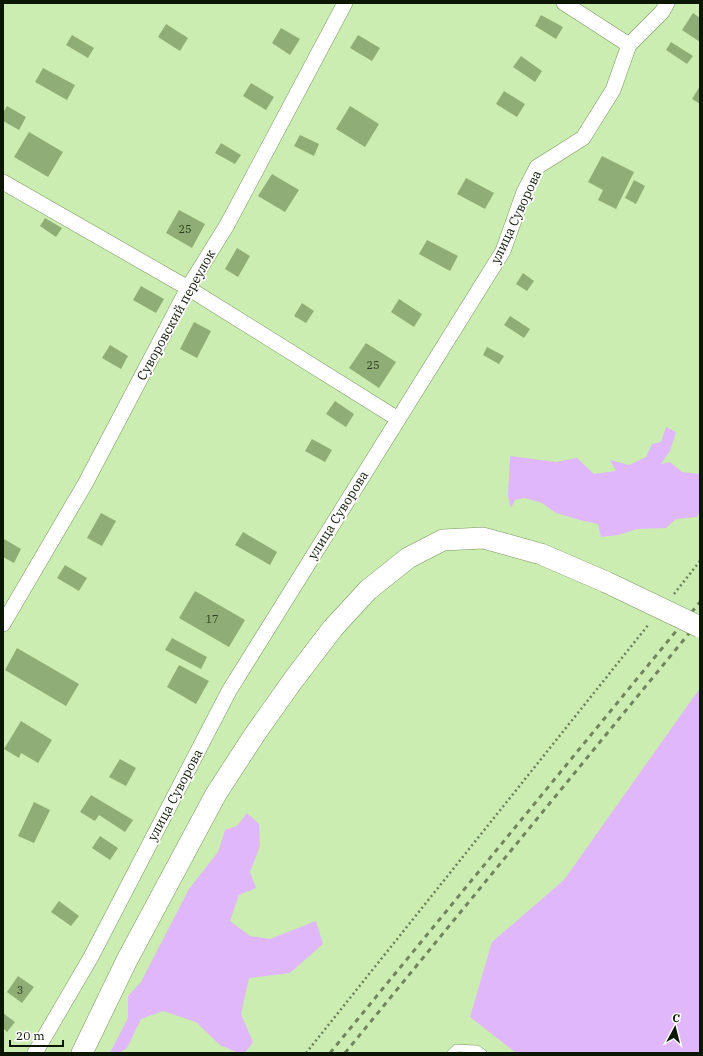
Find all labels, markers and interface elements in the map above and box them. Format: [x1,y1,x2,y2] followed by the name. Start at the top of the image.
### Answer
[487,167,545,267] street label: улица Суворова
[178,222,192,236] house number: 25
[133,246,219,383] street label: Суворовский переулок
[366,358,380,372] house number: 25
[304,467,372,563] street label: улица Суворова
[205,612,219,626] house number: 17
[144,746,206,844] street label: улица Суворова
[17,983,23,997] house number: 3
[655,1008,695,1048] north arrow
[672,1011,681,1025] text: С
[10,1022,63,1048] scale bar
[16,1028,45,1043] text: 20 m

